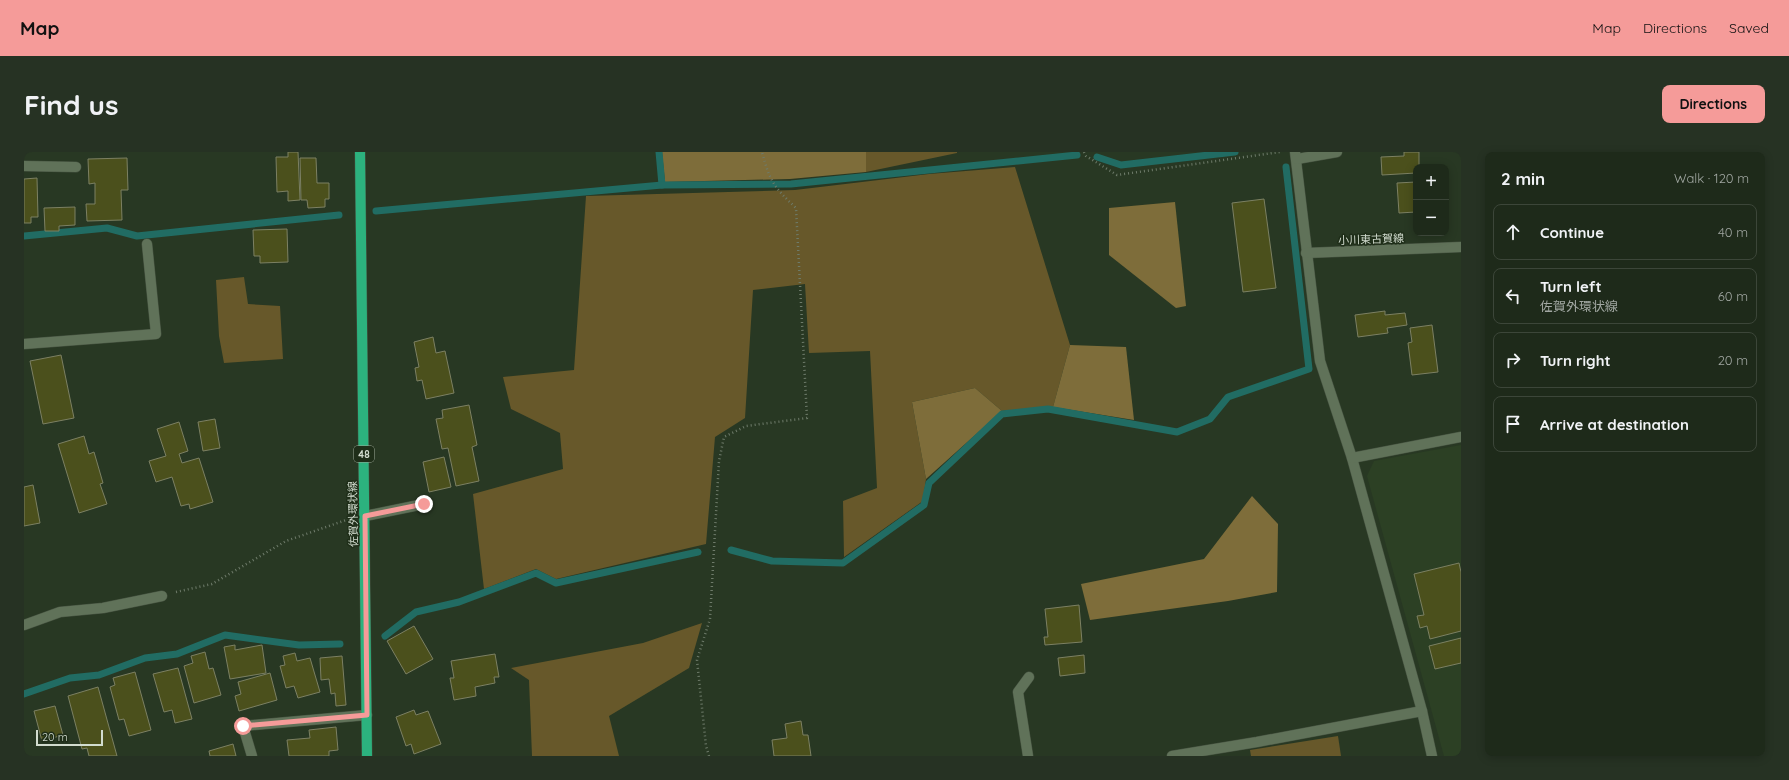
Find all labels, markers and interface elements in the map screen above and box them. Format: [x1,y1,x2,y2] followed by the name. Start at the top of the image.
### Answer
[20,16,59,40] text: Map
[1592,19,1621,37] text: Map
[1643,19,1707,37] text: Directions
[1729,19,1769,37] text: Saved
[1662,85,1765,123] button: Directions
[24,87,118,122] text: Find us
[1413,164,1449,236] map controls
[1413,164,1449,200] button: +
[1501,168,1545,189] text: 2 min
[1674,170,1749,186] text: Walk · 120 m
[1413,200,1449,236] button: −
[1502,221,1524,243] icon: ahead
[1540,223,1604,242] text: Continue
[1718,224,1748,240] text: 40 m
[1338,231,1404,247] street label: 小川東古賀線
[1540,277,1602,296] text: Turn left
[1502,285,1524,307] icon: left
[1718,288,1748,304] text: 60 m
[1540,298,1618,314] text: 佐賀外環状線
[1502,349,1524,371] icon: right
[1540,351,1611,370] text: Turn right
[1718,352,1748,368] text: 20 m
[1502,413,1524,435] icon: arrive
[1540,415,1689,434] text: Arrive at destination
[354,446,374,462] road number: 48
[345,481,361,547] street label: 佐賀外環状線
[415,495,433,513] route end
[234,717,252,735] route start
[36,728,103,747] scale bar
[42,730,68,744] text: 20 m

